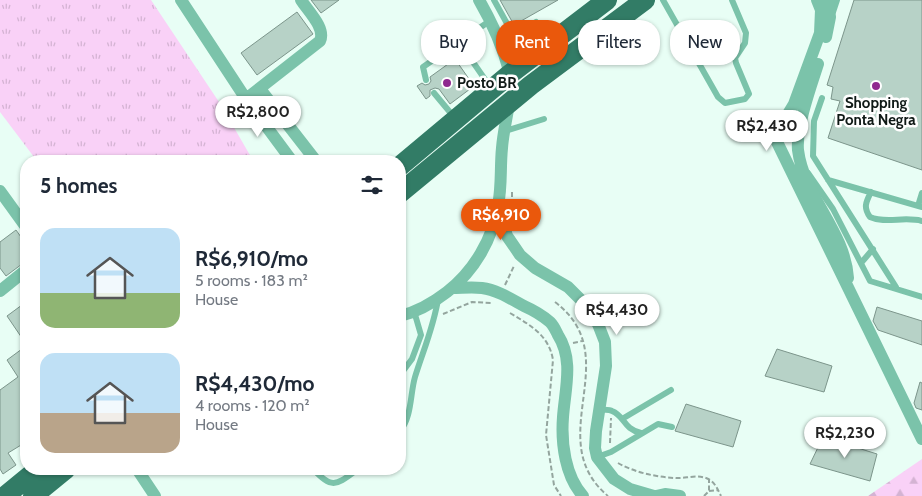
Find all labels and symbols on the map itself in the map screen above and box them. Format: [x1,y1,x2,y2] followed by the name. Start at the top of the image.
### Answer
[457,74,517,92] place label: Posto BR
[441,77,453,89] marker: Posto BR
[870,80,882,92] marker: Shopping Ponta Negra
[836,94,916,129] place label: Shopping Ponta Negra
[212,96,304,138] pin: R$2,800
[721,110,813,152] pin: R$2,430
[455,198,547,241] pin: R$6,910
[571,294,663,336] pin: R$4,430
[799,416,891,459] pin: R$2,230

